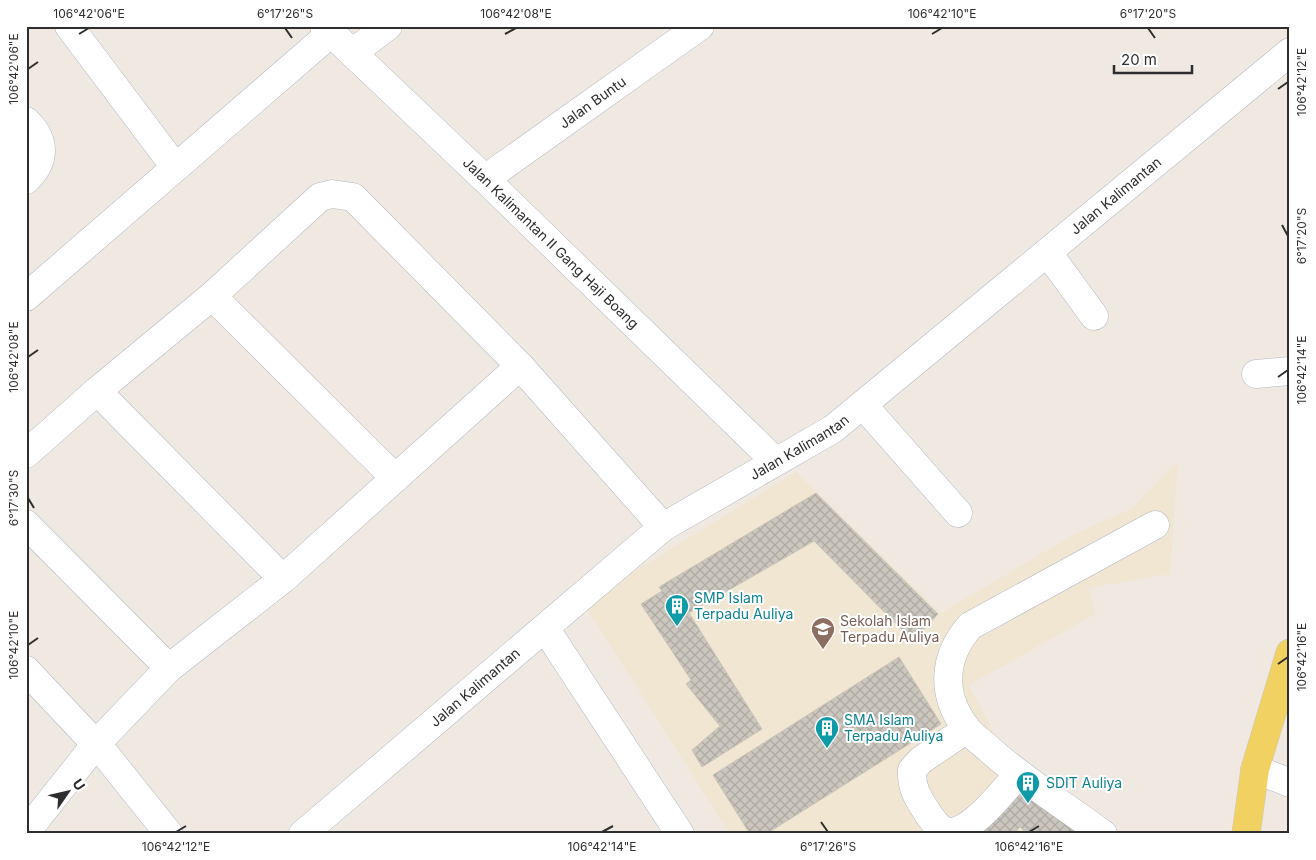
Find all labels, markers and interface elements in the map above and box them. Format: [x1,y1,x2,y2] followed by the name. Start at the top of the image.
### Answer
[53,6,125,21] text: 106°42'06"E
[257,6,313,21] text: 6°17'26"S
[480,6,552,21] text: 106°42'08"E
[908,6,976,21] text: 106°42'10"E
[1120,6,1176,21] text: 6°17'20"S
[6,33,21,105] text: 106°42'06"E
[1114,42,1191,74] scale bar
[1294,48,1309,116] text: 106°42'12"E
[1121,50,1157,69] text: 20 m
[556,73,629,132] street label: Jalan Buntu
[1067,153,1164,238] street label: Jalan Kalimantan
[460,154,643,332] street label: Jalan Kalimantan II Gang Haji Boang
[1294,208,1309,264] text: 6°17'20"S
[6,321,21,393] text: 106°42'08"E
[1294,336,1309,404] text: 106°42'14"E
[746,411,852,483] street label: Jalan Kalimantan
[6,469,21,526] text: 6°17'30"S
[694,589,793,622] place label: SMP Islam Terpadu Auliya
[664,593,690,627] building icon: SMP Islam Terpadu Auliya
[6,611,21,679] text: 106°42'10"E
[840,612,939,645] place label: Sekolah Islam Terpadu Auliya
[810,616,836,650] school or university icon: Sekolah Islam Terpadu Auliya
[1294,623,1309,691] text: 106°42'16"E
[426,644,523,730] street label: Jalan Kalimantan
[844,711,943,744] place label: SMA Islam Terpadu Auliya
[814,715,840,749] building icon: SMA Islam Terpadu Auliya
[42,768,92,818] north arrow
[1015,770,1041,804] building icon: SDIT Auliya
[1046,774,1122,791] place label: SDIT Auliya
[69,775,89,793] text: U
[142,839,210,854] text: 106°42'12"E
[568,839,636,854] text: 106°42'14"E
[800,839,856,854] text: 6°17'26"S
[995,839,1063,854] text: 106°42'16"E

